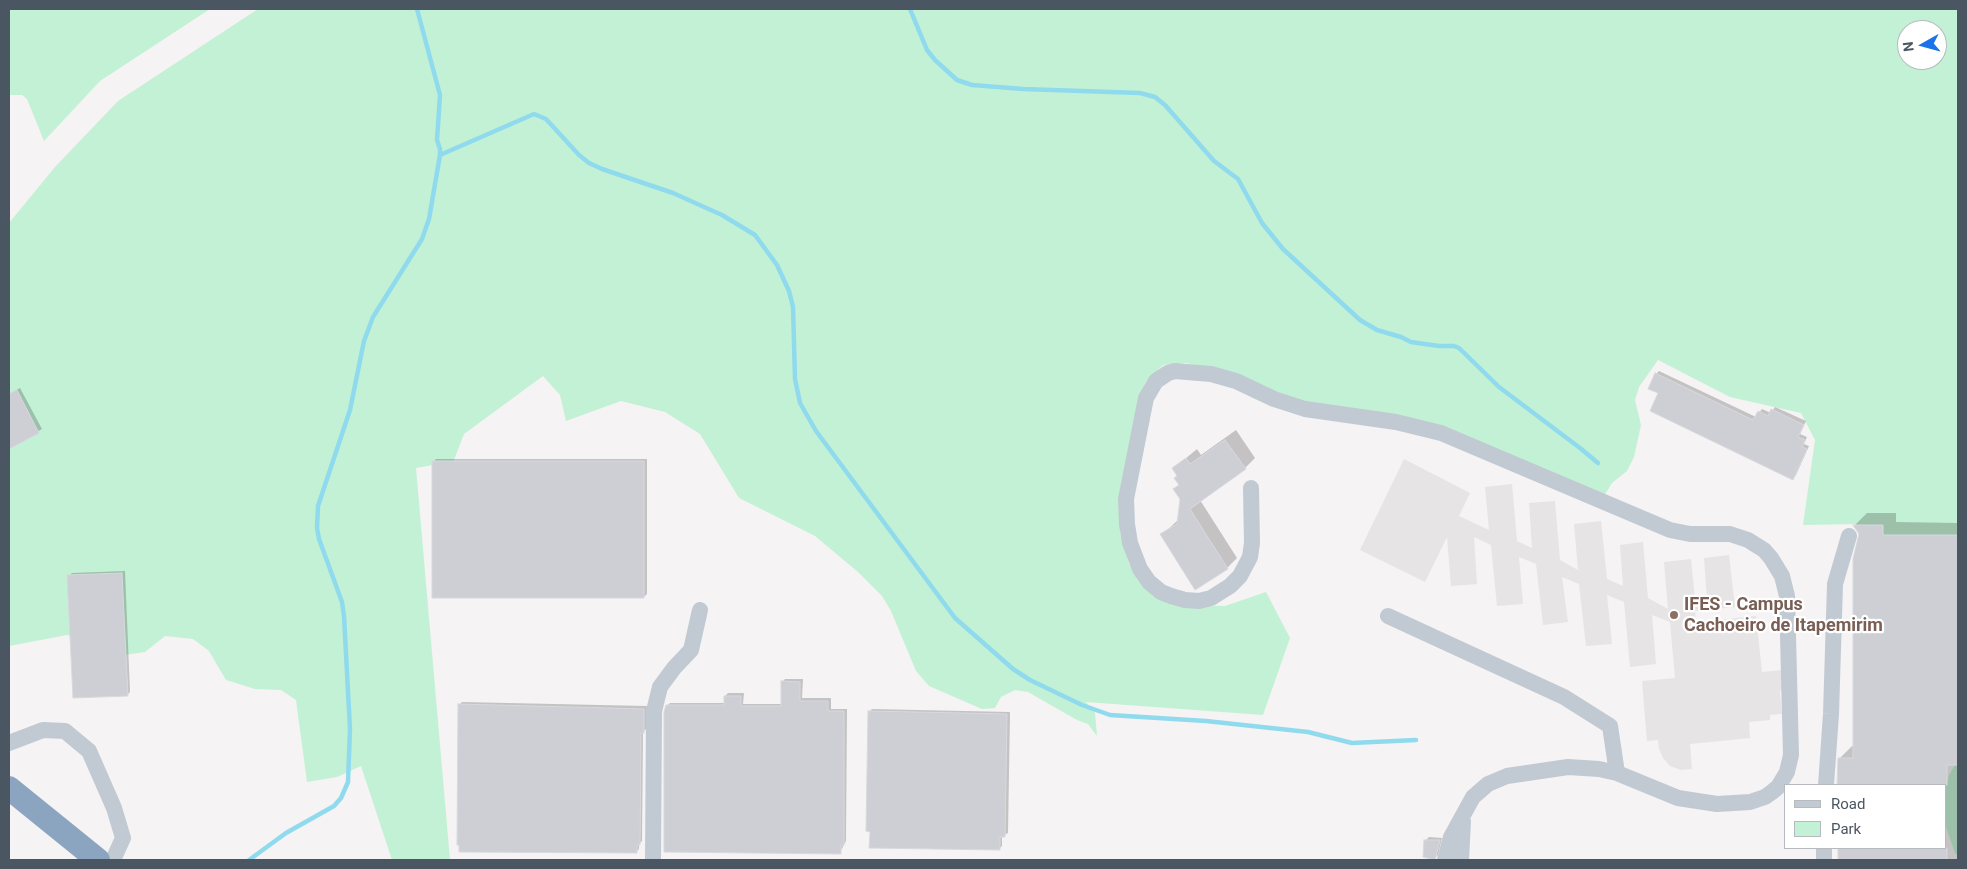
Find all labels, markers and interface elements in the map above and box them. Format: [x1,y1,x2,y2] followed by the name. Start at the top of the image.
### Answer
[1897,20,1947,70] north arrow
[1900,41,1917,53] text: N
[1684,594,1883,636] place label: IFES - Campus Cachoeiro de Itapemirim
[1668,609,1680,621] marker: IFES - Campus Cachoeiro de Itapemirim
[1784,784,1947,849] legend
[1831,795,1865,813] text: Road
[1831,820,1861,838] text: Park

